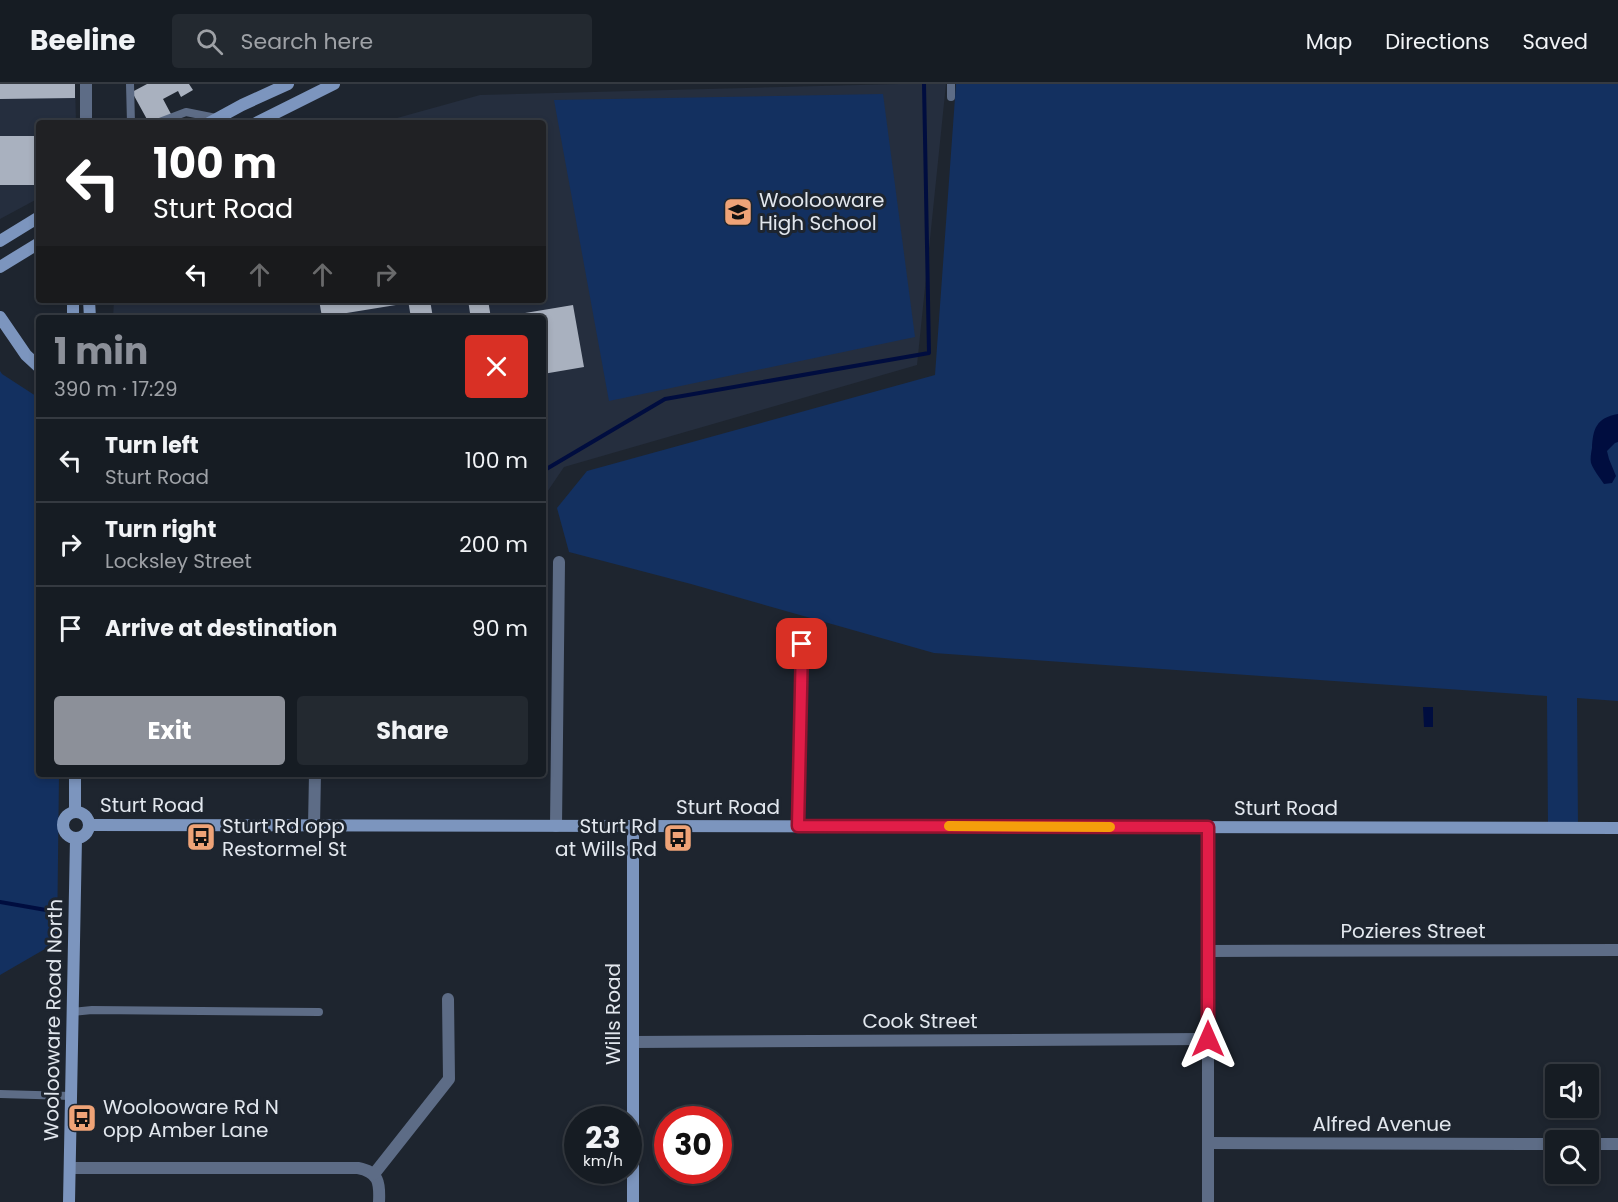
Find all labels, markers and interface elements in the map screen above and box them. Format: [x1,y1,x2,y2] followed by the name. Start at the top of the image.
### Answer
[172,14,592,68] search box
[30,21,136,60] text: Beeline
[193,25,226,58] icon: search
[241,26,373,57] text: Search here
[1306,27,1352,56] text: Map
[1385,27,1489,56] text: Directions
[1522,27,1588,56] text: Saved
[153,134,277,193] text: 100 m
[54,144,132,222] icon: left
[759,186,884,237] place label: Woolooware High School
[153,190,293,227] text: Sturt Road
[722,196,754,228] school or university icon: Woolooware High School
[180,258,213,291] icon: left
[243,258,276,291] icon: ahead
[306,258,339,291] icon: ahead
[369,258,402,291] icon: right
[54,326,148,377] text: 1 min
[465,335,528,398] button: close
[54,375,177,403] text: 390 m · 17:29
[105,430,199,461] text: Turn left
[54,444,87,477] icon: left
[465,445,528,476] text: 100 m
[105,463,209,491] text: Sturt Road
[105,514,216,545] text: Turn right
[54,528,87,561] icon: right
[459,529,528,560] text: 200 m
[105,547,252,575] text: Locksley Street
[54,612,87,645] icon: arrive
[105,613,337,644] text: Arrive at destination
[472,613,528,644] text: 90 m
[776,618,827,669] pin
[785,627,818,660] icon: arrive
[54,696,285,765] button: Exit
[297,696,528,765] button: Share
[100,791,204,819] street label: Sturt Road
[676,793,780,821] street label: Sturt Road
[1234,794,1338,822] street label: Sturt Road
[222,812,347,863] place label: Sturt Rd opp Restormel St
[555,812,657,863] place label: Sturt Rd at Wills Rd
[185,821,217,853] bus stop icon: Sturt Rd opp Restormel St
[662,822,694,854] bus stop icon: Sturt Rd at Wills Rd
[37,899,69,1141] street label: Woolooware Road North
[1341,917,1486,945] street label: Pozieres Street
[599,963,627,1065] street label: Wills Road
[862,1007,978,1035] street label: Cook Street
[1176,1007,1240,1071] position arrow
[1545,1064,1599,1184] map controls
[1545,1064,1599,1118] button: sound
[103,1093,279,1144] place label: Woolooware Rd N opp Amber Lane
[66,1102,98,1134] bus stop icon: Woolooware Rd N opp Amber Lane
[654,1106,732,1184] speed limit sign: 30
[1313,1110,1451,1138] street label: Alfred Avenue
[585,1116,621,1159] text: 23
[1545,1130,1599,1184] button: search
[583,1150,623,1171] text: km/h

